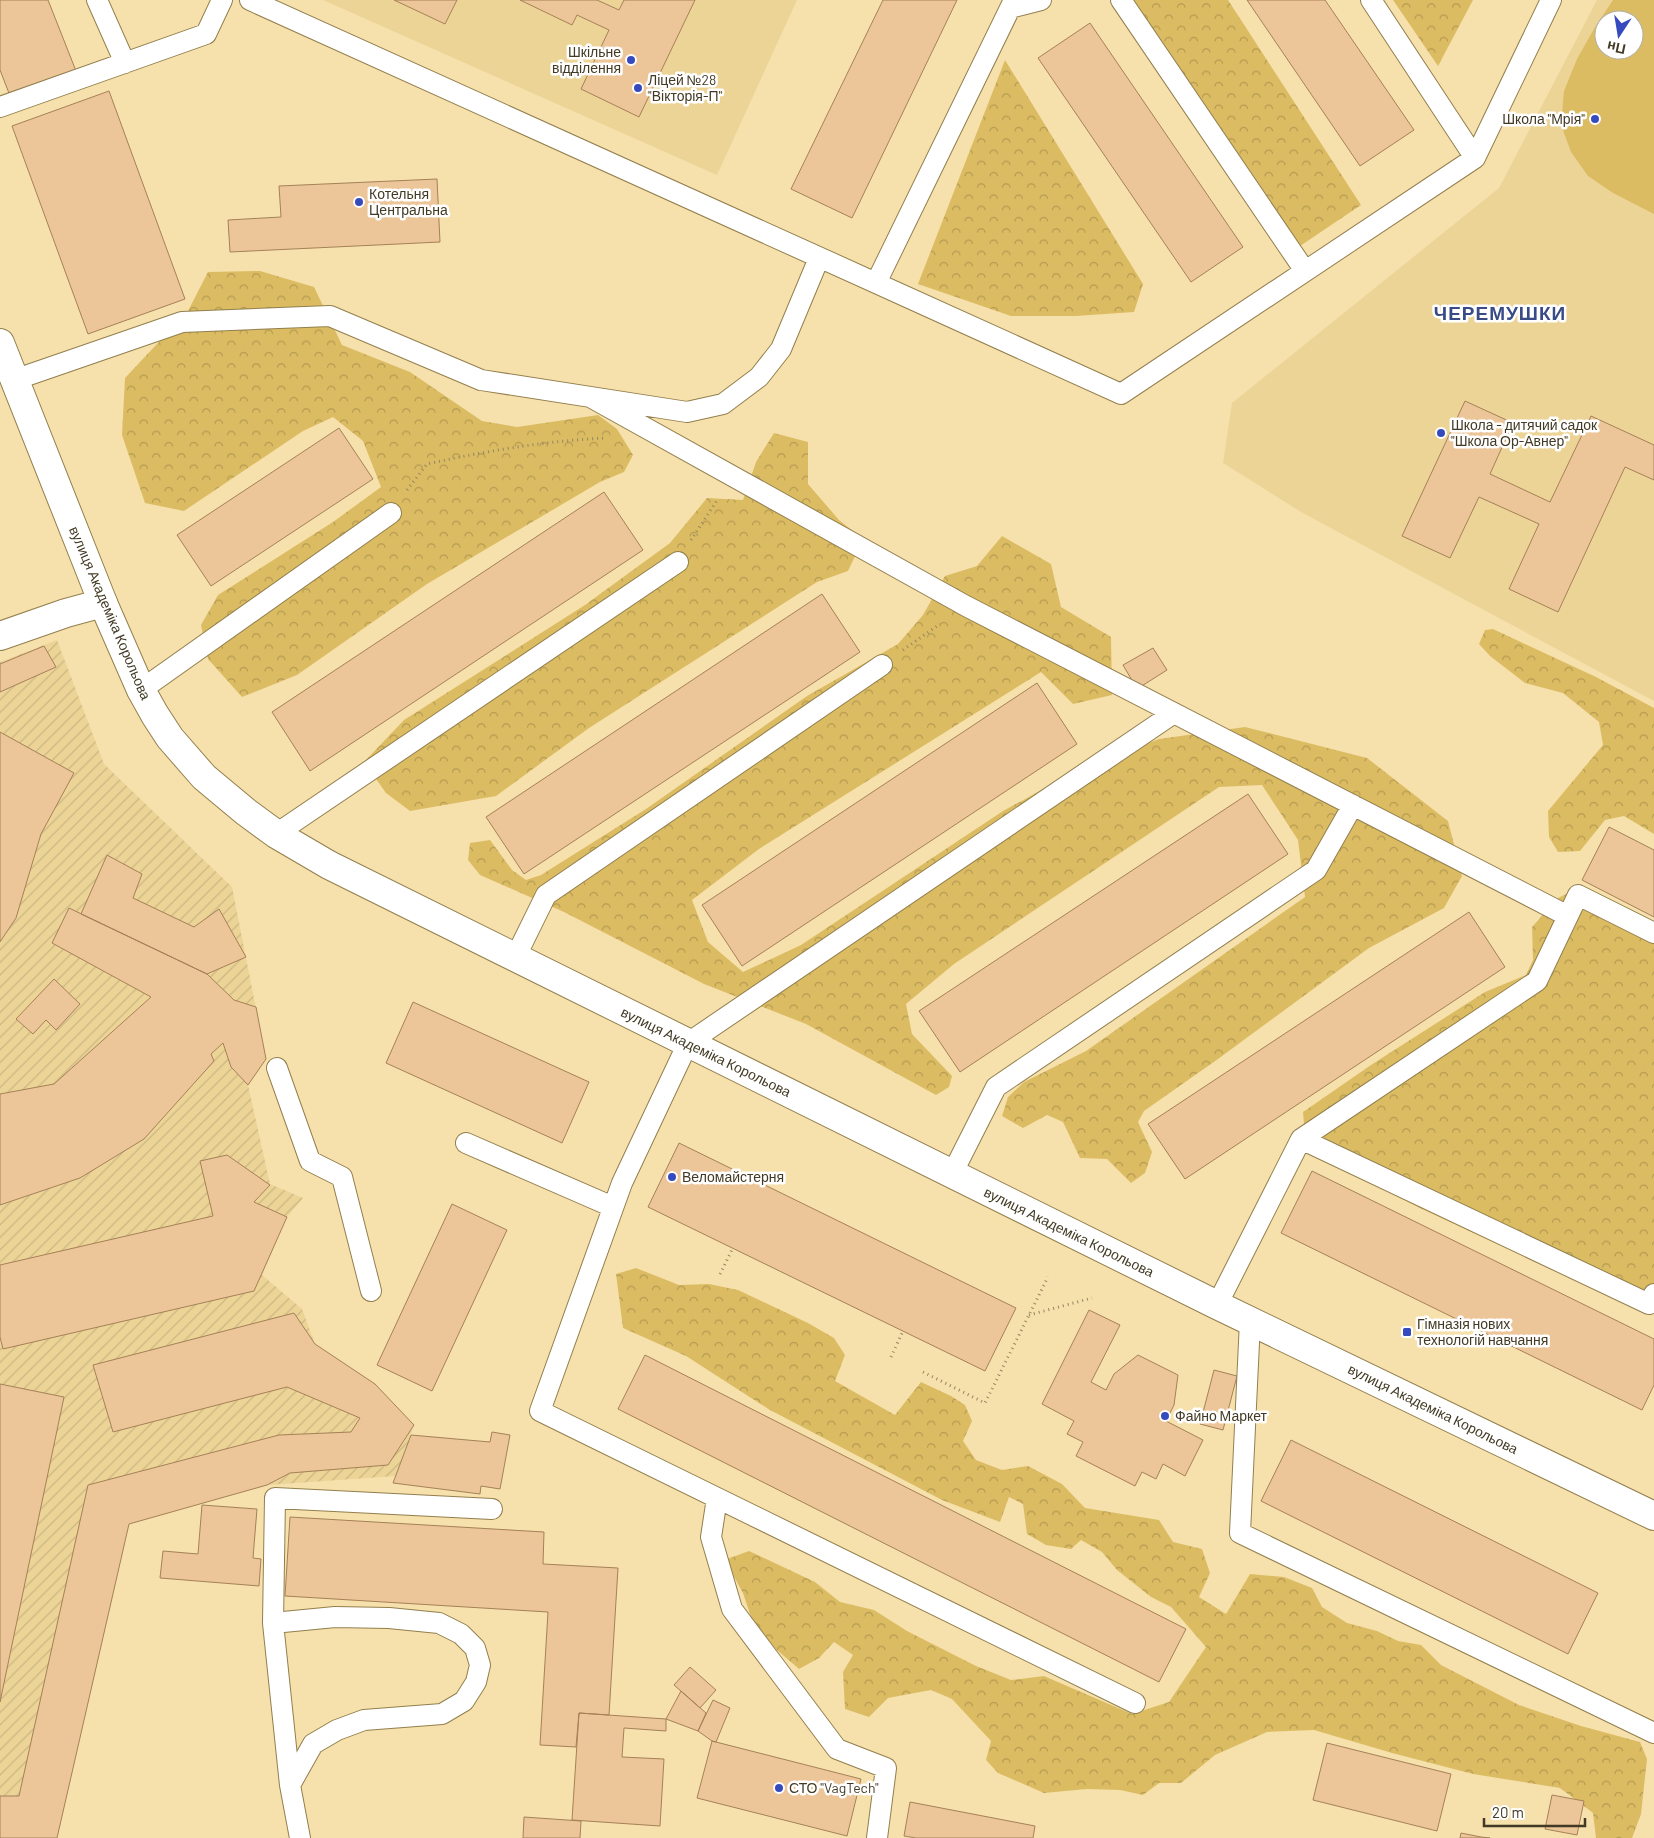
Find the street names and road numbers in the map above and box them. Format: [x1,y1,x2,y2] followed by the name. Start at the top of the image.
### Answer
[66,523,155,702] street label: вулиця Академіка Корольова
[618,1003,794,1100] street label: вулиця Академіка Корольова
[981,1183,1157,1280] street label: вулиця Академіка Корольова
[1345,1360,1521,1457] street label: вулиця Академіка Корольова

